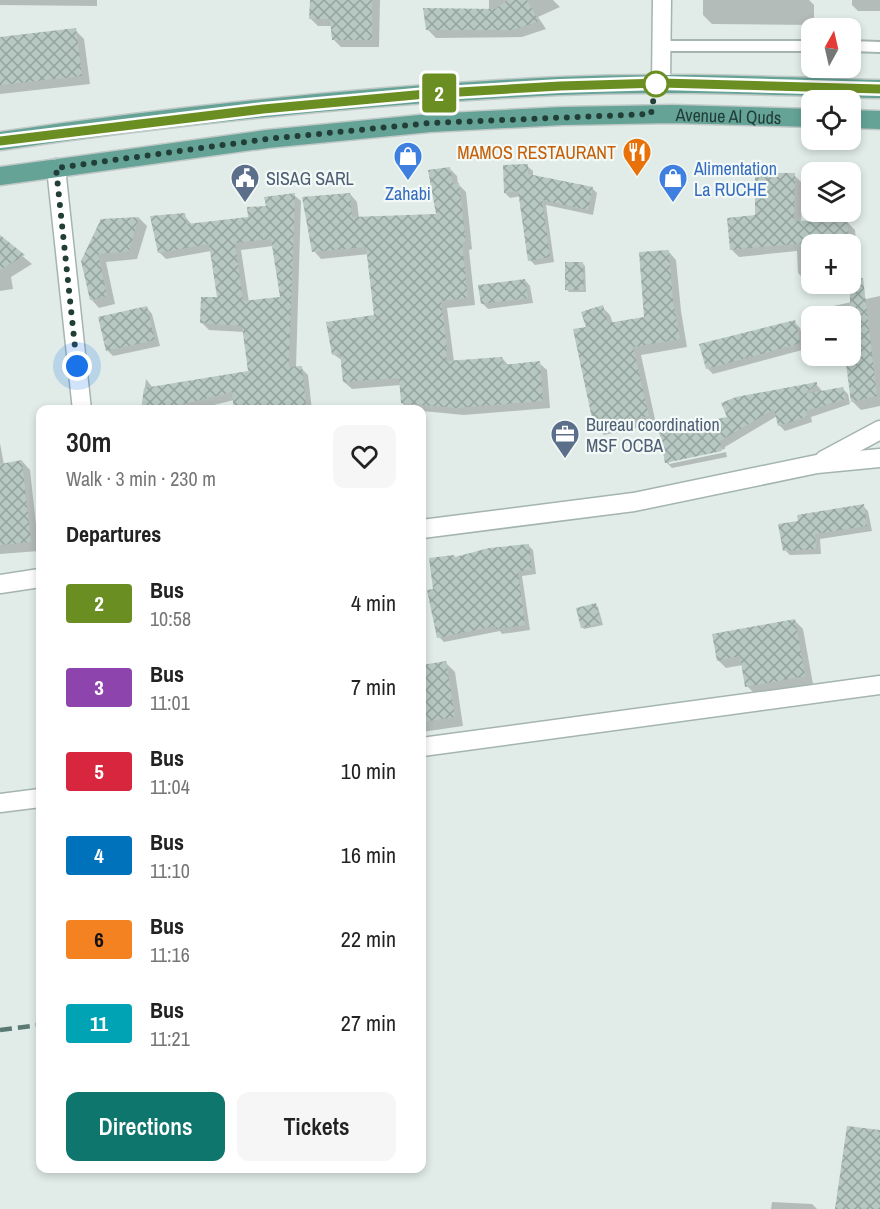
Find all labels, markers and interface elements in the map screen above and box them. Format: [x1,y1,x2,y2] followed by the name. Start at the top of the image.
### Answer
[801,18,861,78] north arrow
[801,18,861,366] map controls
[643,71,669,97] unlabelled marker
[420,74,458,112] line badge: 2
[434,79,444,108] text: 2
[801,90,861,150] button: locate
[674,102,782,130] street label: Avenue Al Quds
[621,136,653,178] restaurant icon: MAMOS RESTAURANT
[392,140,424,182] shop icon: Zahabi
[457,140,616,165] place label: MAMOS RESTAURANT
[693,156,777,202] place label: Alimentation La RUCHE
[229,162,261,204] public building icon: SISAG SARL
[657,162,689,204] shop icon: Alimentation La RUCHE
[801,162,861,222] button: layers
[266,166,354,191] place label: SISAG SARL
[385,181,431,206] place label: Zahabi
[801,234,861,294] button: +
[801,306,861,366] button: −
[62,351,92,381] your location
[586,412,720,458] place label: Bureau coordination MSF OCBA
[549,418,581,460] office icon: Bureau coordination MSF OCBA
[66,423,112,461] text: 30m
[333,425,396,488] button: heart
[66,465,216,492] text: Walk · 3 min · 230 m
[66,519,161,549] text: Departures
[150,575,184,605] text: Bus
[351,588,396,618] text: 4 min
[94,589,104,618] text: 2
[150,605,191,632] text: 10:58
[150,659,184,689] text: Bus
[351,672,396,702] text: 7 min
[94,673,104,702] text: 3
[150,689,190,716] text: 11:01
[150,743,184,773] text: Bus
[341,756,396,786] text: 10 min
[94,757,104,786] text: 5
[150,773,190,800] text: 11:04
[150,827,184,857] text: Bus
[341,840,396,870] text: 16 min
[94,841,104,870] text: 4
[150,857,190,884] text: 11:10
[150,911,184,941] text: Bus
[341,924,396,954] text: 22 min
[94,925,104,954] text: 6
[150,941,190,968] text: 11:16
[150,995,184,1025] text: Bus
[341,1008,396,1038] text: 27 min
[90,1009,108,1038] text: 11
[150,1025,190,1052] text: 11:21
[66,1092,225,1161] button: Directions
[237,1092,396,1161] button: Tickets

